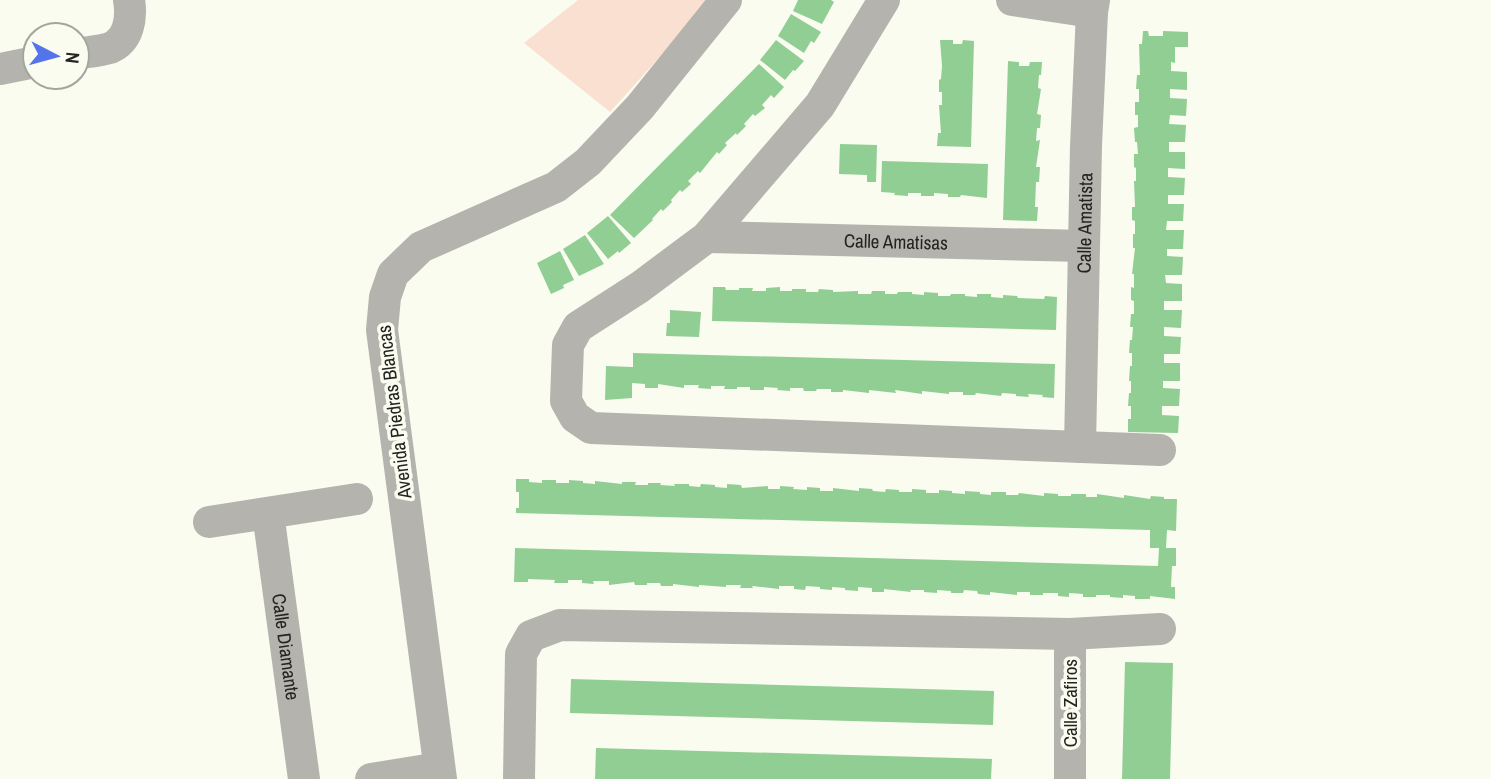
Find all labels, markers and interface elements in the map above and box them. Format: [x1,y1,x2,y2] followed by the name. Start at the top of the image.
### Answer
[21,21,91,91] north arrow
[59,51,86,65] text: N
[1070,172,1098,274] street label: Calle Amatista
[844,227,948,256] street label: Calle Amatisas
[370,324,418,501] street label: Avenida Piedras Blancas
[266,592,306,702] street label: Calle Diamante
[1057,659,1083,747] street label: Calle Zafiros

